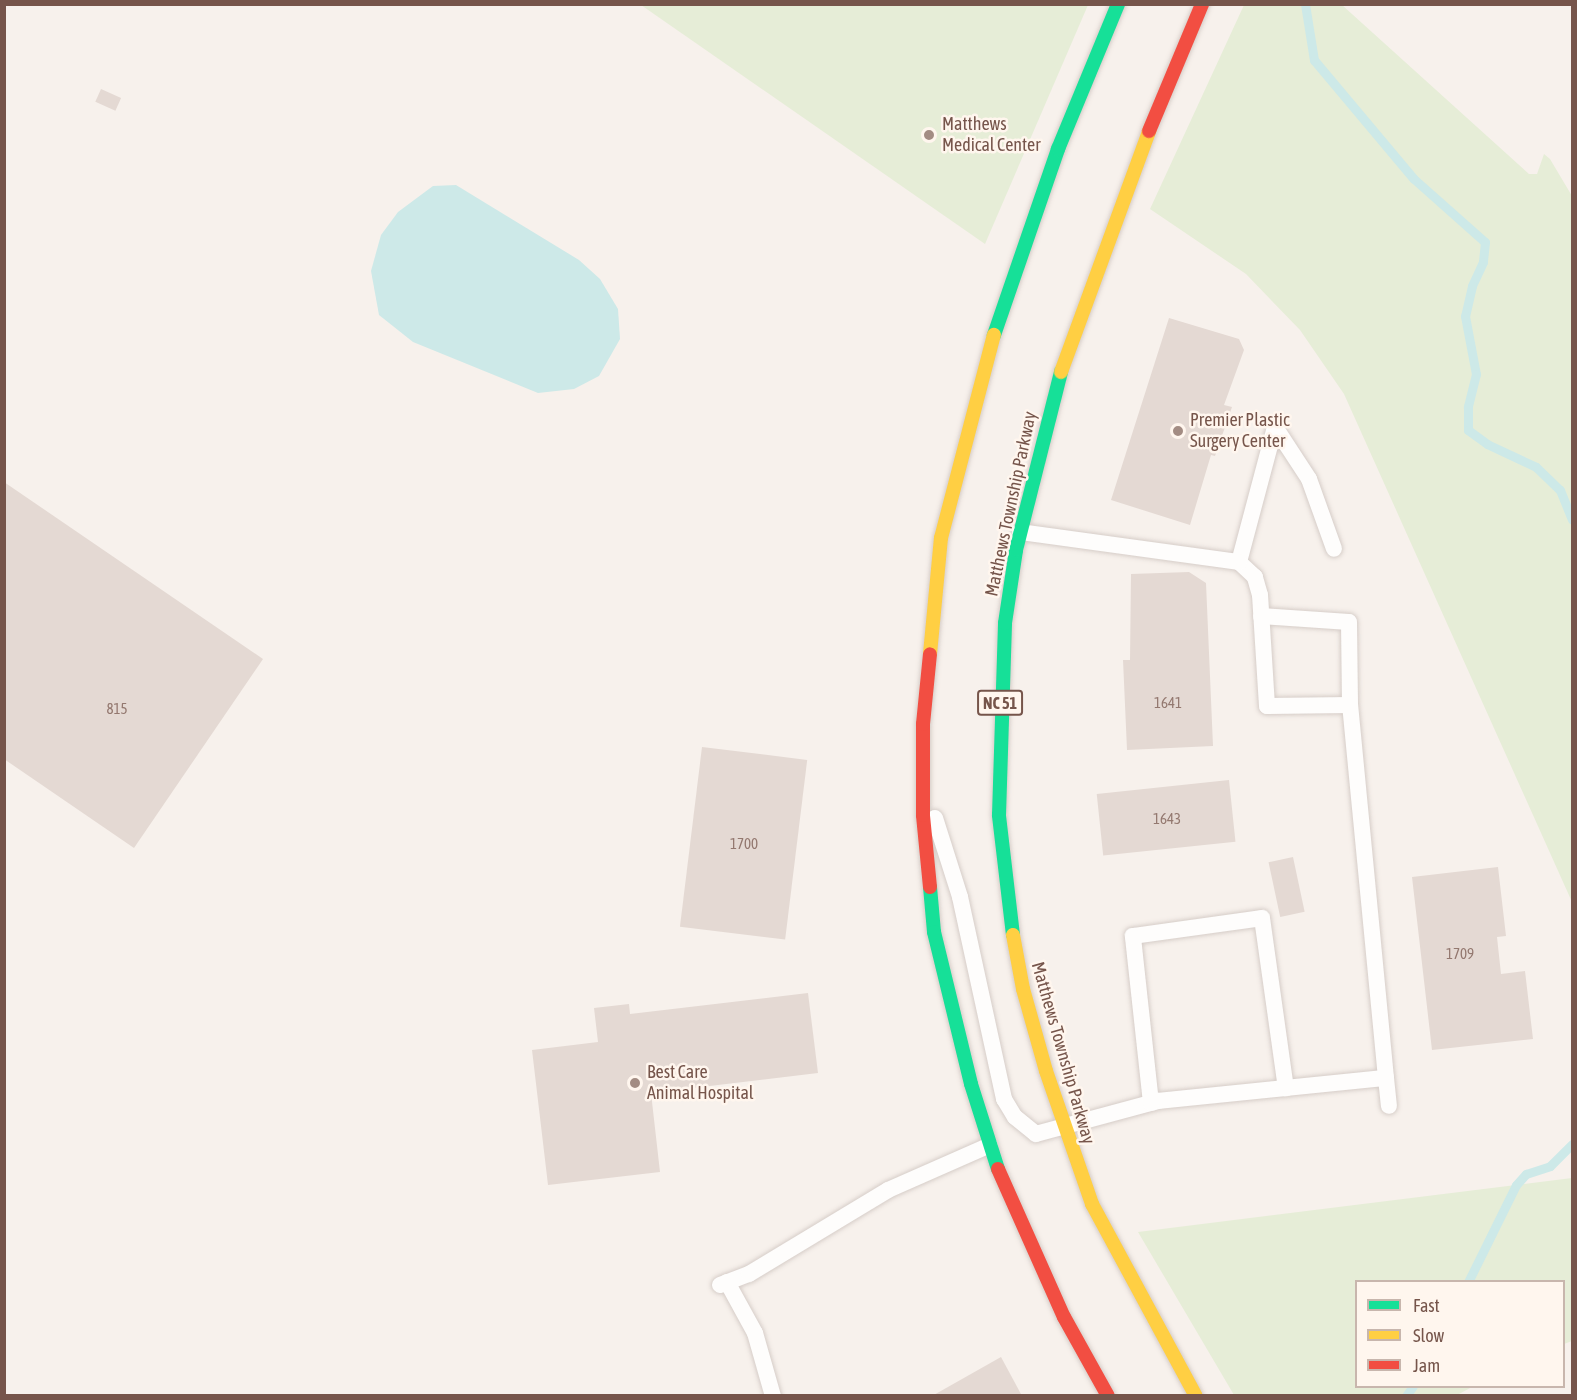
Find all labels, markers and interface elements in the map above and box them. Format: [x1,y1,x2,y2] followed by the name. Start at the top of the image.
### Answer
[942,114,1041,156] place label: Matthews Medical Center
[920,126,938,144] marker: Matthews Medical Center
[981,410,1041,598] street label: Matthews Township Parkway
[1190,410,1290,452] place label: Premier Plastic Surgery Center
[1171,424,1185,438] marker: Premier Plastic Surgery Center
[976,690,1024,716] road number: NC 51
[1154,694,1182,712] house number: 1641
[106,700,128,718] house number: 815
[1153,810,1181,828] house number: 1643
[730,835,758,853] house number: 1700
[1446,945,1474,963] house number: 1709
[1027,960,1099,1146] street label: Matthews Township Parkway
[647,1062,754,1104] place label: Best Care Animal Hospital
[628,1076,642,1090] marker: Best Care Animal Hospital
[1355,1280,1565,1388] legend
[1413,1295,1440,1316] text: Fast
[1413,1325,1444,1346] text: Slow
[1413,1355,1440,1376] text: Jam

